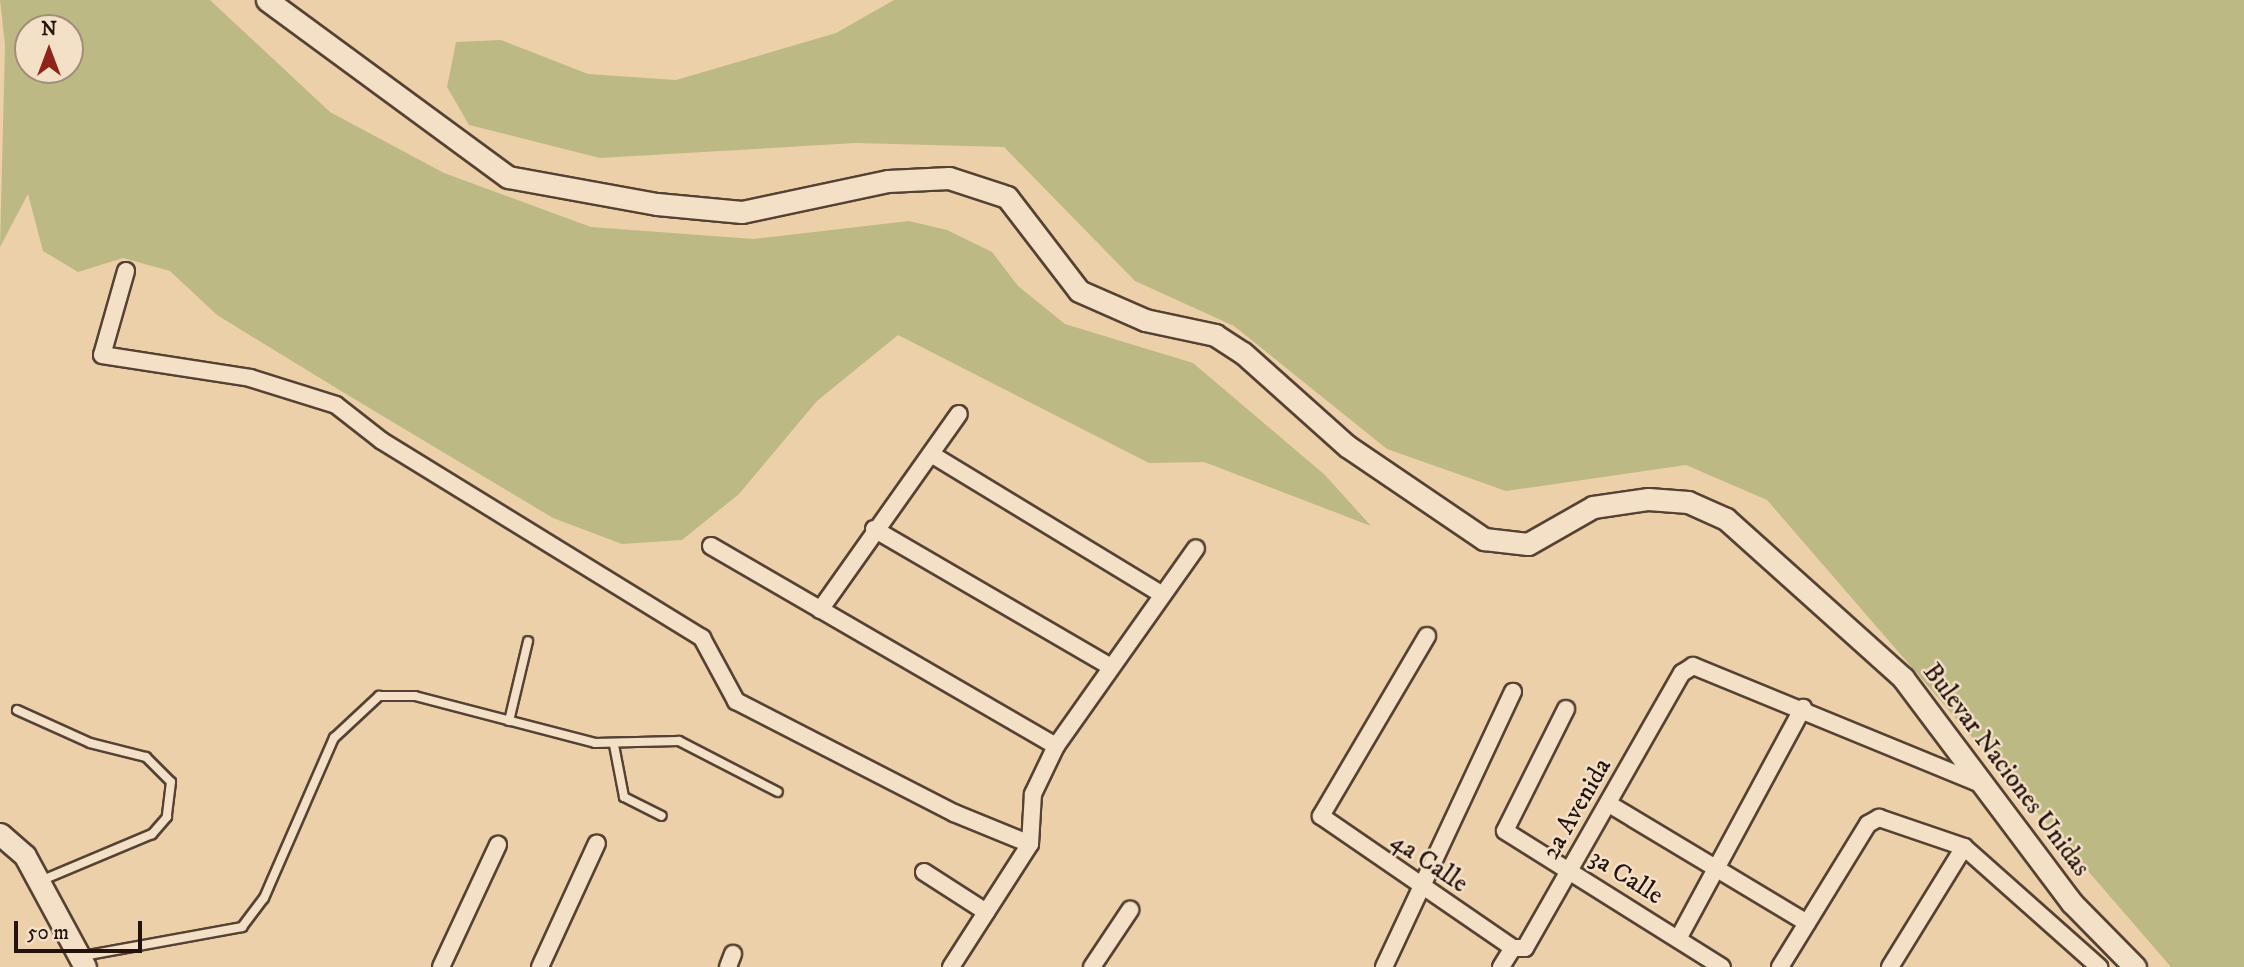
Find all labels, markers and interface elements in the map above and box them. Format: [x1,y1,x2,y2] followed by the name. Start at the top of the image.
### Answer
[14,14,84,84] north arrow
[41,18,57,41] text: N
[1916,657,2096,883] street label: Bulevar Naciones Unidas
[1536,753,1618,865] street label: 2a Avenida
[1385,826,1473,900] street label: 4a Calle
[1583,842,1669,912] street label: 3a Calle
[18,908,145,952] scale bar
[27,920,69,946] text: 50 m

